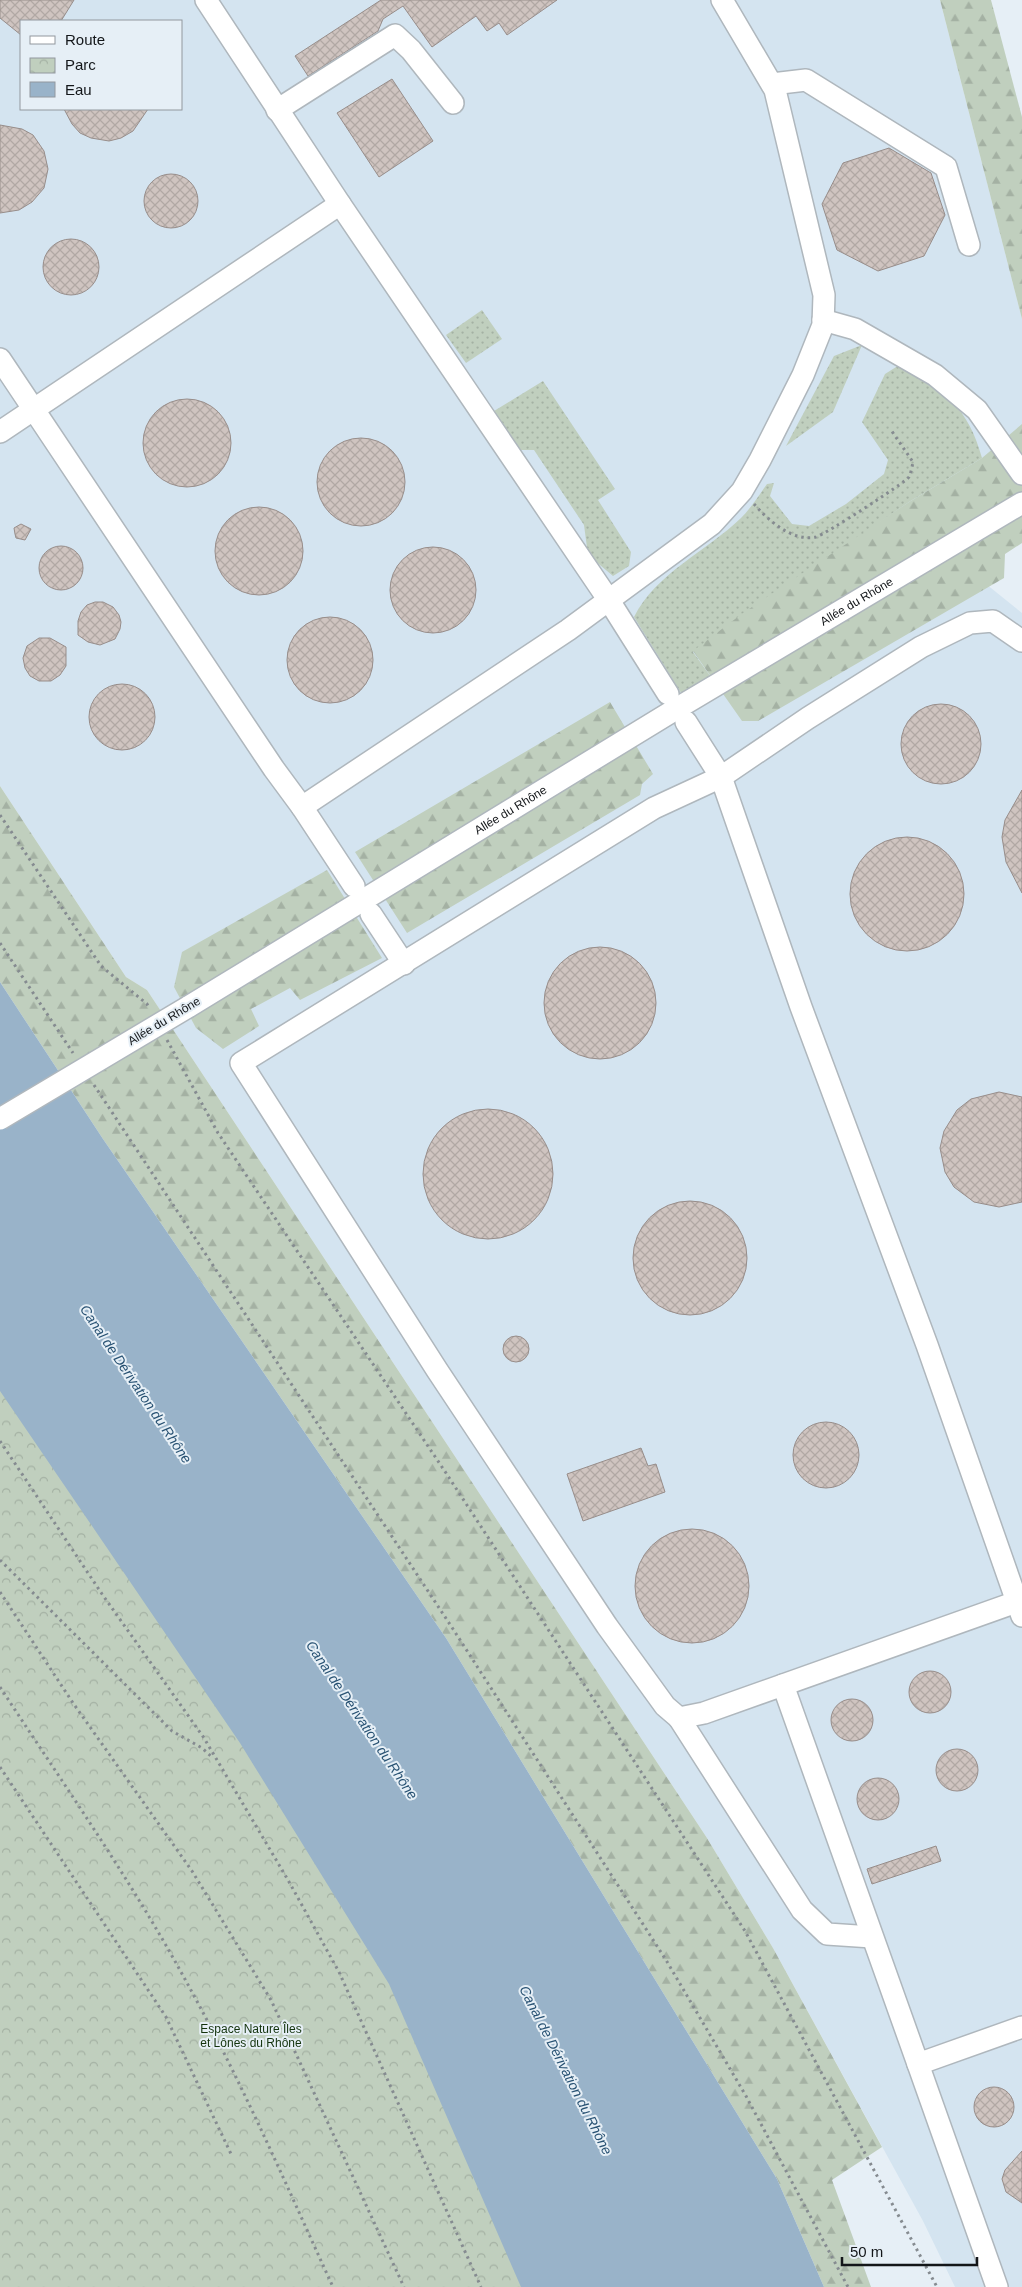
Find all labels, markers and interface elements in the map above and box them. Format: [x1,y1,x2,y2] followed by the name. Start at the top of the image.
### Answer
[20,20,182,110] legend
[65,31,105,48] text: Route
[65,56,96,73] text: Parc
[65,81,92,98] text: Eau
[818,574,896,629] street label: Allée du Rhône
[472,782,550,837] street label: Allée du Rhône
[125,994,203,1048] street label: Allée du Rhône
[77,1302,195,1466] water label: Canal de Dérivation du Rhône
[303,1638,421,1802] water label: Canal de Dérivation du Rhône
[516,1983,616,2157] water label: Canal de Dérivation du Rhône
[200,2021,302,2050] park label: Espace Nature Îles et Lônes du Rhône
[842,2234,977,2266] scale bar
[850,2243,883,2260] text: 50 m

